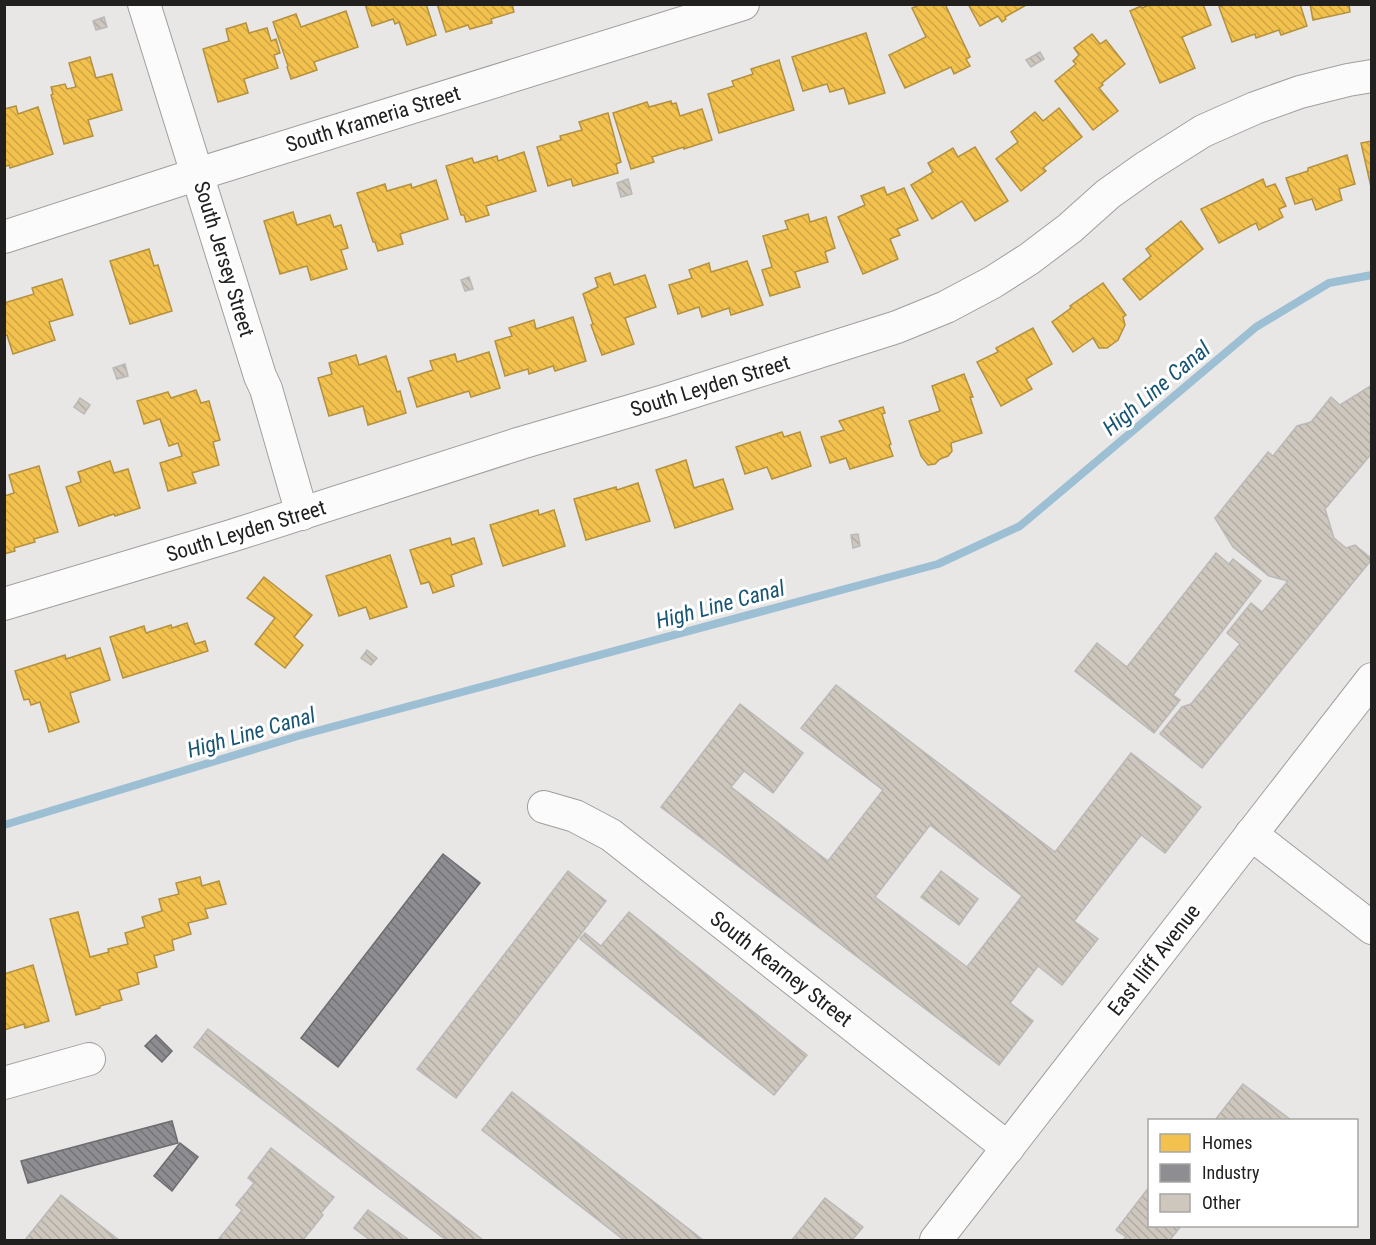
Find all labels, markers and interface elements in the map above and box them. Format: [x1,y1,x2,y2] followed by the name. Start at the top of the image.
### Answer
[283,81,463,157] street label: South Krameria Street
[189,178,259,340] street label: South Jersey Street
[1098,336,1216,440] water label: High Line Canal
[627,350,793,422] street label: South Leyden Street
[163,495,329,567] street label: South Leyden Street
[653,575,788,634] water label: High Line Canal
[184,702,319,763] water label: High Line Canal
[1103,899,1205,1020] street label: East Iliff Avenue
[705,906,857,1032] street label: South Kearney Street
[1148,1119,1358,1227] legend
[1202,1132,1252,1153] text: Homes
[1202,1162,1260,1183] text: Industry
[1202,1192,1241,1213] text: Other

